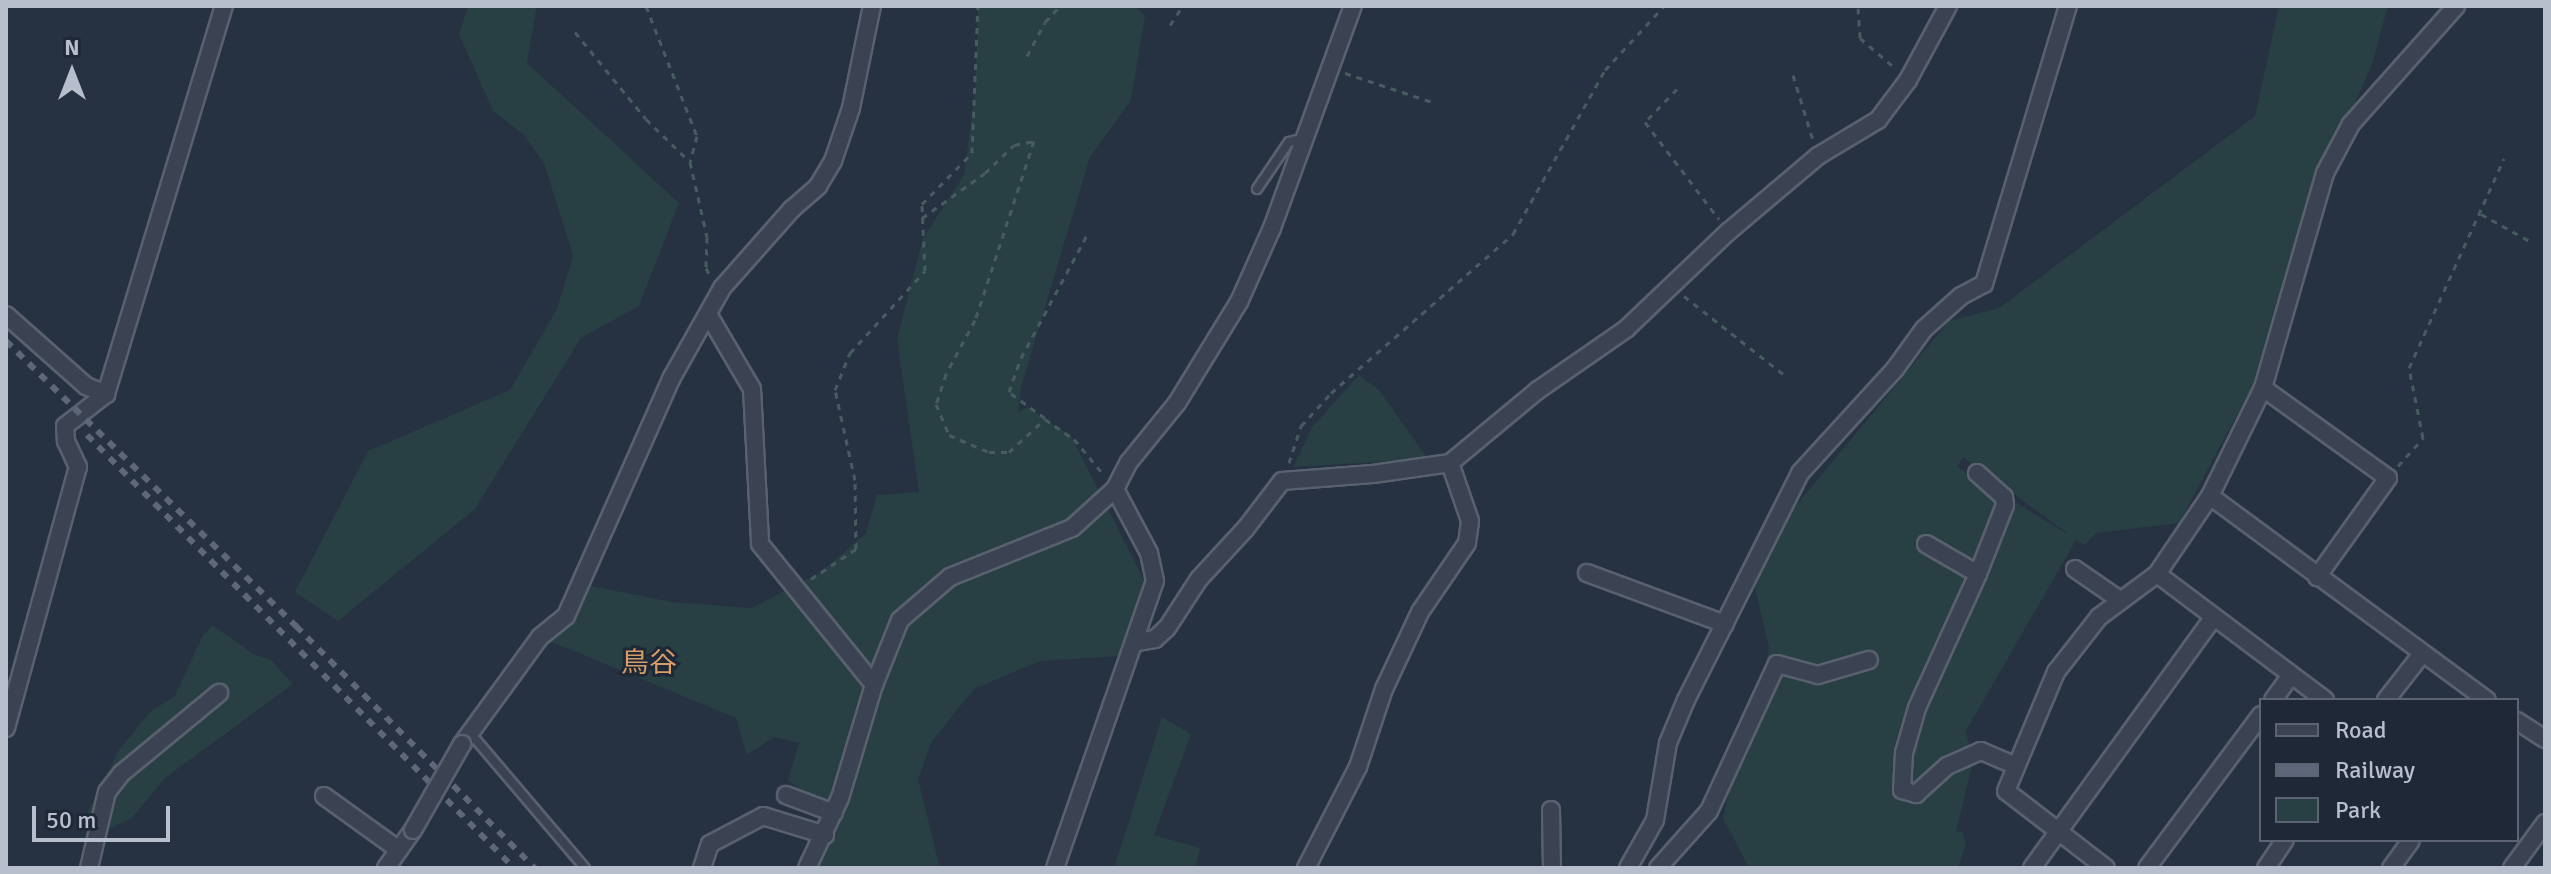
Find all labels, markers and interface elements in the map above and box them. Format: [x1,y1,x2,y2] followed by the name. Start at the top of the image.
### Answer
[32,32,112,112] north arrow
[64,34,80,61] text: N
[621,646,677,680] district label: 鳥谷
[2259,698,2519,842] legend
[2335,715,2386,745] text: Road
[2335,755,2415,785] text: Railway
[36,790,174,840] scale bar
[2335,795,2381,825] text: Park
[46,805,96,835] text: 50 m

